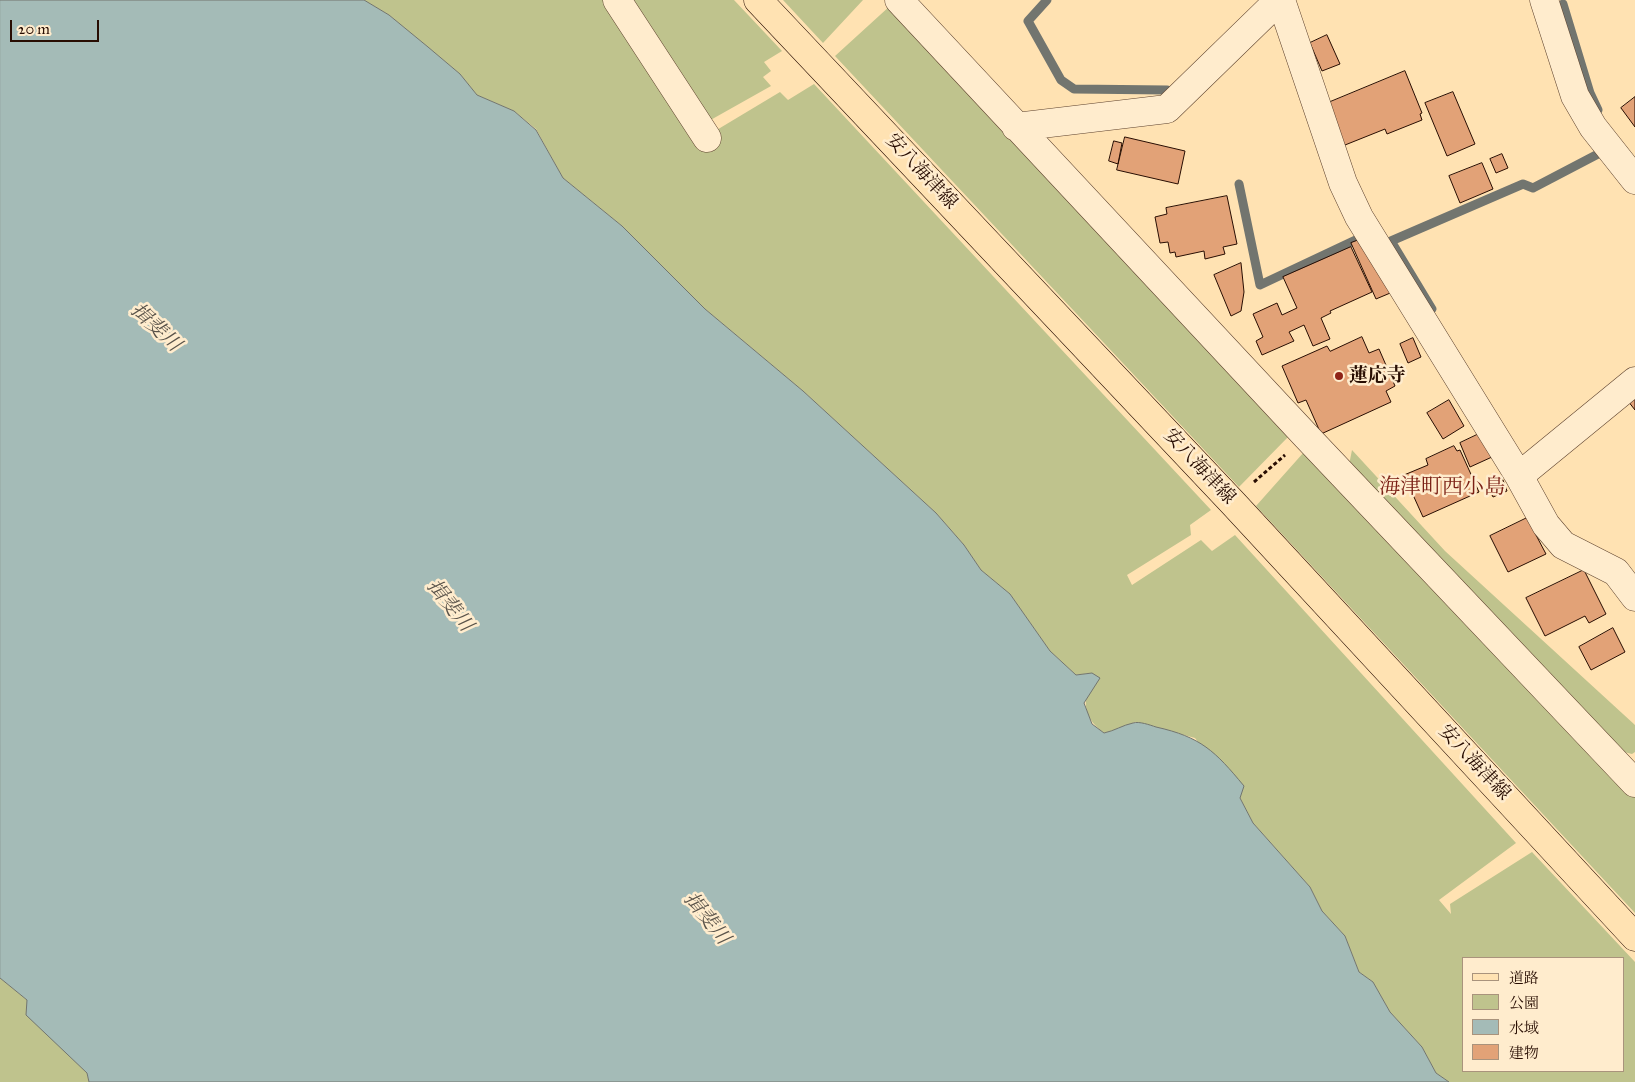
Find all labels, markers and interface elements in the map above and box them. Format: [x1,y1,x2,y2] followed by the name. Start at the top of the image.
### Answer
[12,10,101,42] scale bar
[18,20,50,38] text: 20 m
[880,129,962,215] street label: 安八海津線
[125,299,185,357] water label: 揖斐川
[1349,365,1406,387] place label: 蓮応寺
[1333,370,1345,382] marker: 蓮応寺
[1158,424,1240,510] street label: 安八海津線
[1379,475,1505,501] district label: 海津町西小島
[421,575,477,637] water label: 揖斐川
[1433,720,1515,806] street label: 安八海津線
[678,888,734,950] water label: 揖斐川
[1462,957,1625,1072] legend
[1509,969,1539,987] text: 道路
[1509,994,1539,1012] text: 公園
[1509,1019,1539,1037] text: 水域
[1509,1044,1539,1062] text: 建物

